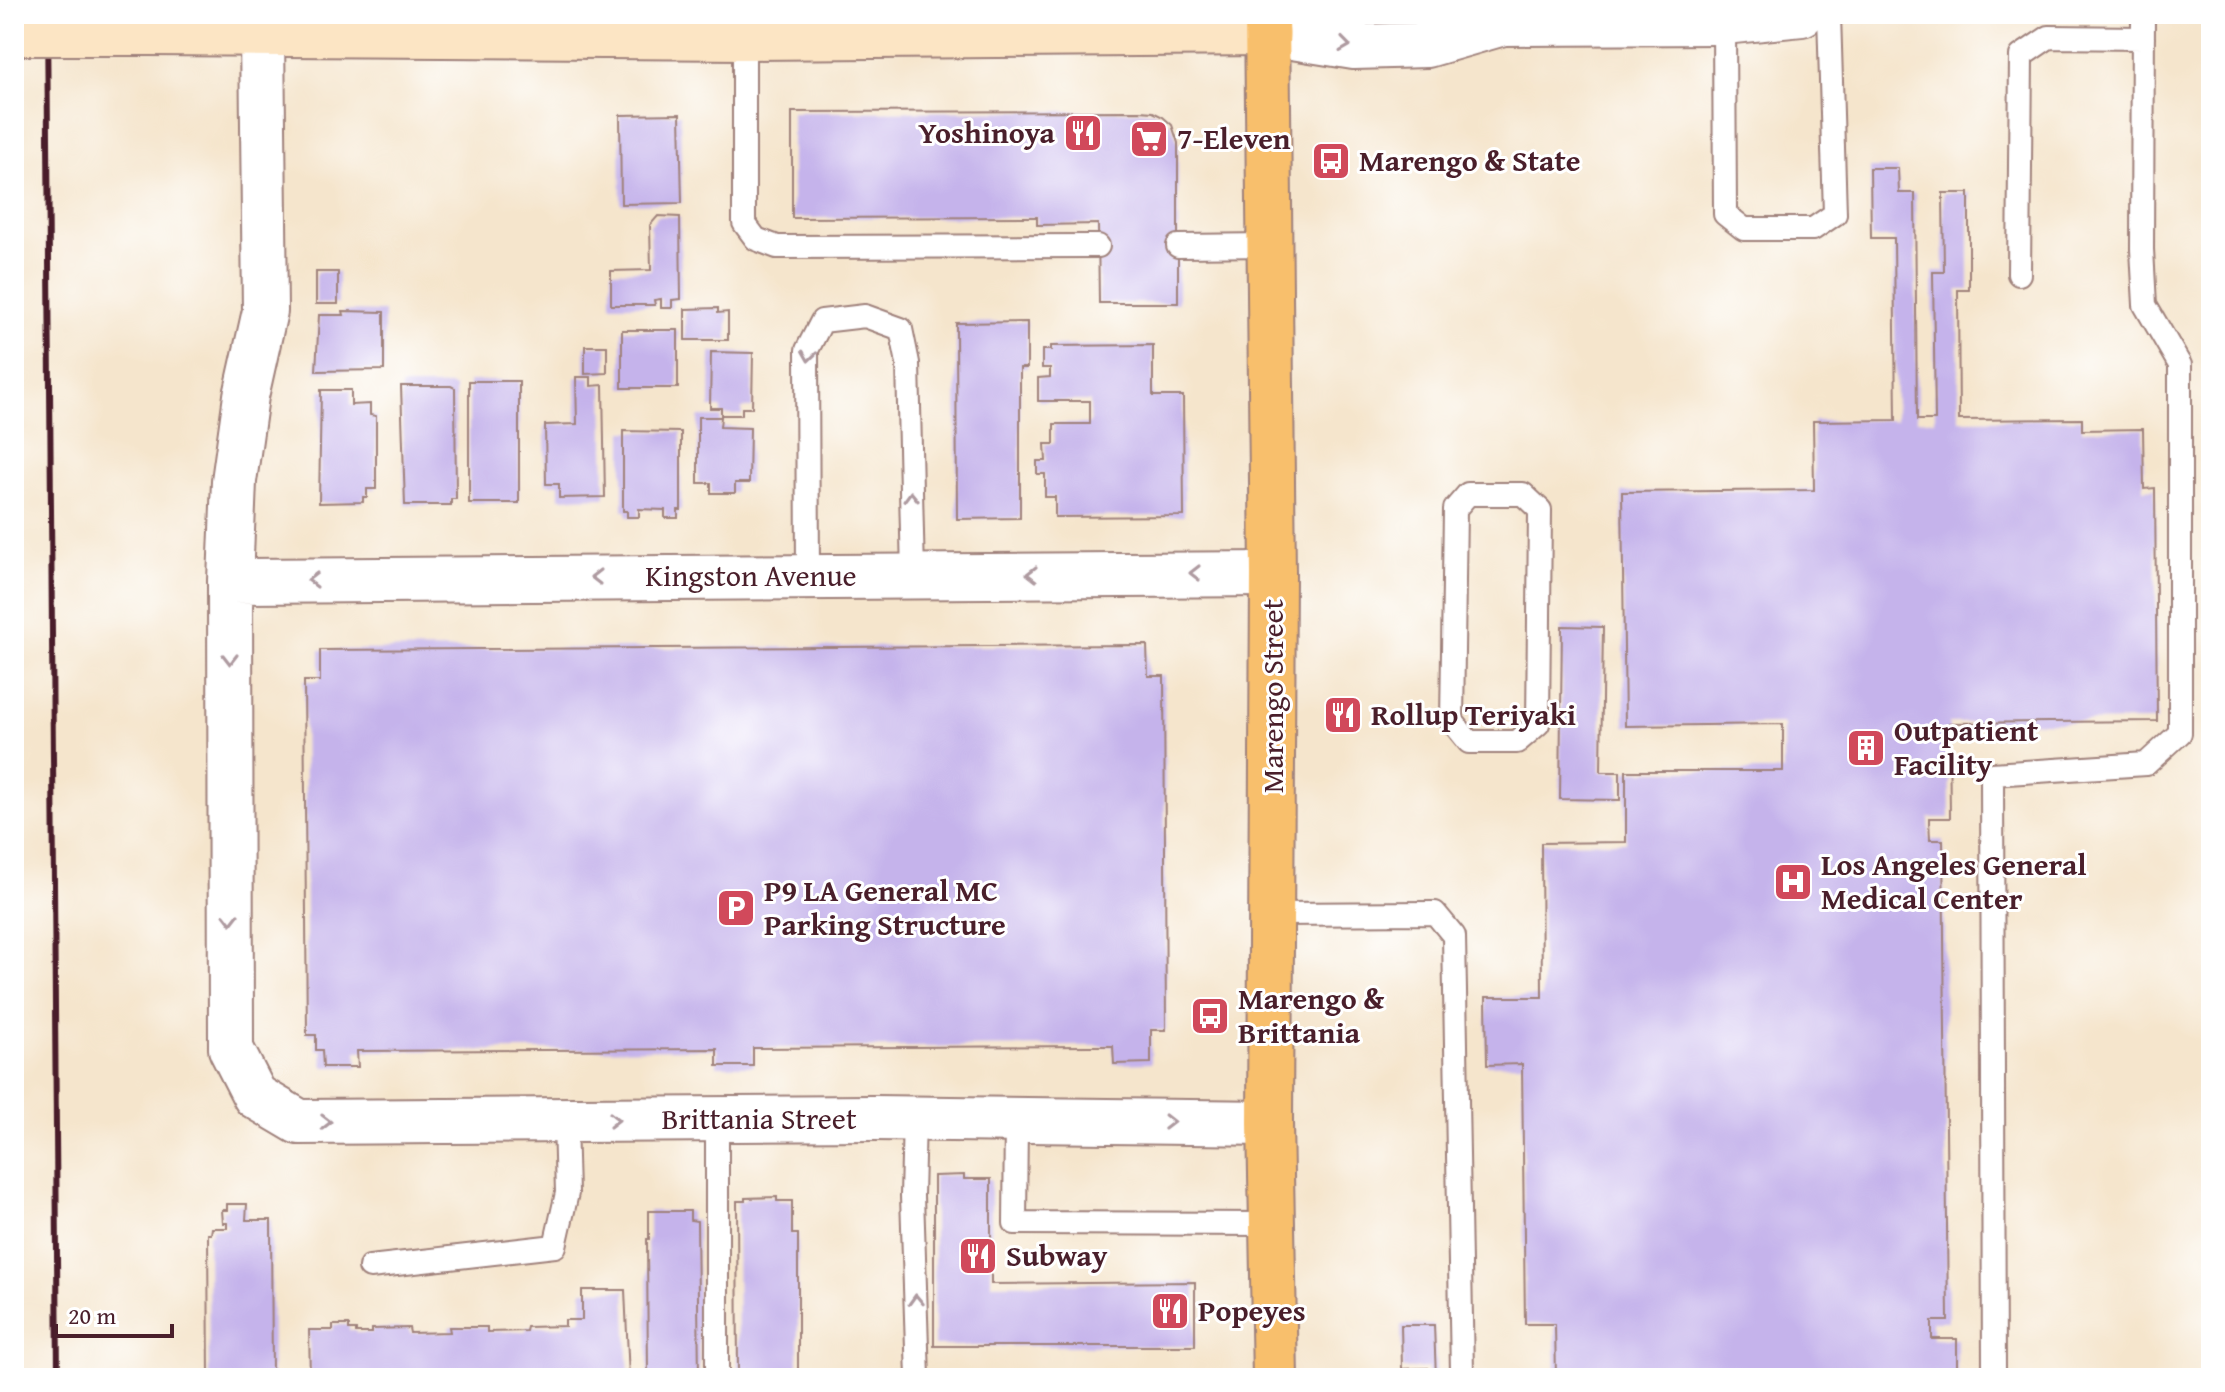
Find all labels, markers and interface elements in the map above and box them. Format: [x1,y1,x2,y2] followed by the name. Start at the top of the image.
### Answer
[1338,36,1351,53] one-way arrow
[918,110,1056,154] place label: Yoshinoya
[1062,112,1104,154] restaurant icon: Yoshinoya
[1177,116,1291,160] place label: 7-Eleven
[1128,118,1170,160] supermarket icon: 7-Eleven
[1359,138,1581,182] place label: Marengo & State
[1310,140,1352,182] bus stop icon: Marengo & State
[801,350,818,363] one-way arrow
[902,490,919,503] one-way arrow
[645,553,857,597] street label: Kingston Avenue
[1025,565,1038,583] one-way arrow
[1188,565,1201,582] one-way arrow
[589,568,602,586] one-way arrow
[306,571,319,589] one-way arrow
[1250,598,1294,793] street label: Marengo Street
[221,653,239,666] one-way arrow
[1371,692,1576,736] place label: Rollup Teriyaki
[1322,694,1364,736] restaurant icon: Rollup Teriyaki
[1894,708,2039,786] place label: Outpatient Facility
[1845,727,1887,769] building icon: Outpatient Facility
[1821,842,2087,920] place label: Los Angeles General Medical Center
[1772,861,1814,903] hospital icon: Los Angeles General Medical Center
[764,868,1006,946] place label: P9 LA General MC Parking Structure
[715,887,757,929] parking icon: P9 LA General MC Parking Structure
[222,913,240,926] one-way arrow
[1238,976,1385,1054] place label: Marengo & Brittania
[1189,995,1231,1037] bus stop icon: Marengo & Brittania
[661,1096,857,1140] street label: Brittania Street
[608,1111,621,1129] one-way arrow
[320,1113,333,1131] one-way arrow
[1163,1113,1176,1131] one-way arrow
[1006,1233,1108,1277] place label: Subway
[957,1235,999,1277] restaurant icon: Subway
[56,1288,172,1338] scale bar
[1198,1288,1306,1332] place label: Popeyes
[1149,1290,1191,1332] restaurant icon: Popeyes
[907,1293,924,1306] one-way arrow
[68,1298,116,1333] text: 20 m

